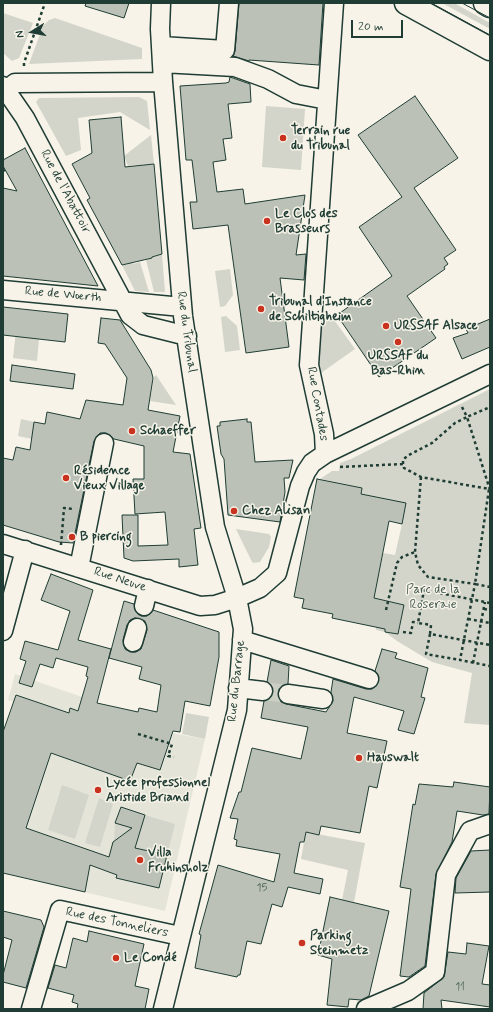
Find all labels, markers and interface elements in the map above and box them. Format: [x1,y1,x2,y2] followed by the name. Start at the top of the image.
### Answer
[12,12,52,52] north arrow
[353,12,405,38] scale bar
[358,19,384,35] text: 20 m
[13,29,28,39] text: N
[291,123,350,154] place label: Terrain rue du Tribunal
[278,133,288,143] marker: Terrain rue du Tribunal
[36,147,94,237] street label: Rue de l'Abattoir
[275,206,338,237] place label: Le Clos des Brasseurs
[262,216,272,226] marker: Le Clos des Brasseurs
[24,284,102,306] street label: Rue de Wœrth
[173,291,199,373] street label: Rue du Tribunal
[269,294,372,325] place label: Tribunal d'Instance de Schiltigheim
[256,304,266,314] marker: Tribunal d'Instance de Schiltigheim
[394,318,478,334] place label: URSSAF Alsace
[381,321,391,331] marker: URSSAF Alsace
[393,337,403,347] marker: URSSAF du Bas-Rhin
[368,348,428,379] place label: URSSAF du Bas-Rhin
[303,366,331,442] street label: Rue Contades
[140,423,196,439] place label: Schaeffer
[127,426,137,436] marker: Schaeffer
[74,463,145,494] place label: Résidence Vieux Village
[61,473,71,483] marker: Résidence Vieux Village
[242,503,310,519] place label: Chez Alisan
[229,506,239,516] marker: Chez Alisan
[80,529,132,545] place label: B piercing
[67,532,77,542] marker: B piercing
[92,564,148,596] street label: Rue Neuve
[406,582,460,613] park label: Parc de la Roseraie
[225,639,249,723] street label: Rue du Barrage
[367,750,419,766] place label: Hauswalt
[354,753,364,763] marker: Hauswalt
[106,775,210,806] place label: Lycée professionnel Aristide Briand
[93,785,103,795] marker: Lycée professionnel Aristide Briand
[148,845,209,876] place label: Villa Fruhinsholz
[135,855,145,865] marker: Villa Fruhinsholz
[257,882,267,896] house number: 15
[64,905,170,941] street label: Rue des Tonneliers
[310,928,368,959] place label: Parking Steinmetz
[297,938,307,948] marker: Parking Steinmetz
[124,950,177,966] place label: Le Condé
[111,953,121,963] marker: Le Condé
[455,981,465,995] house number: 11

